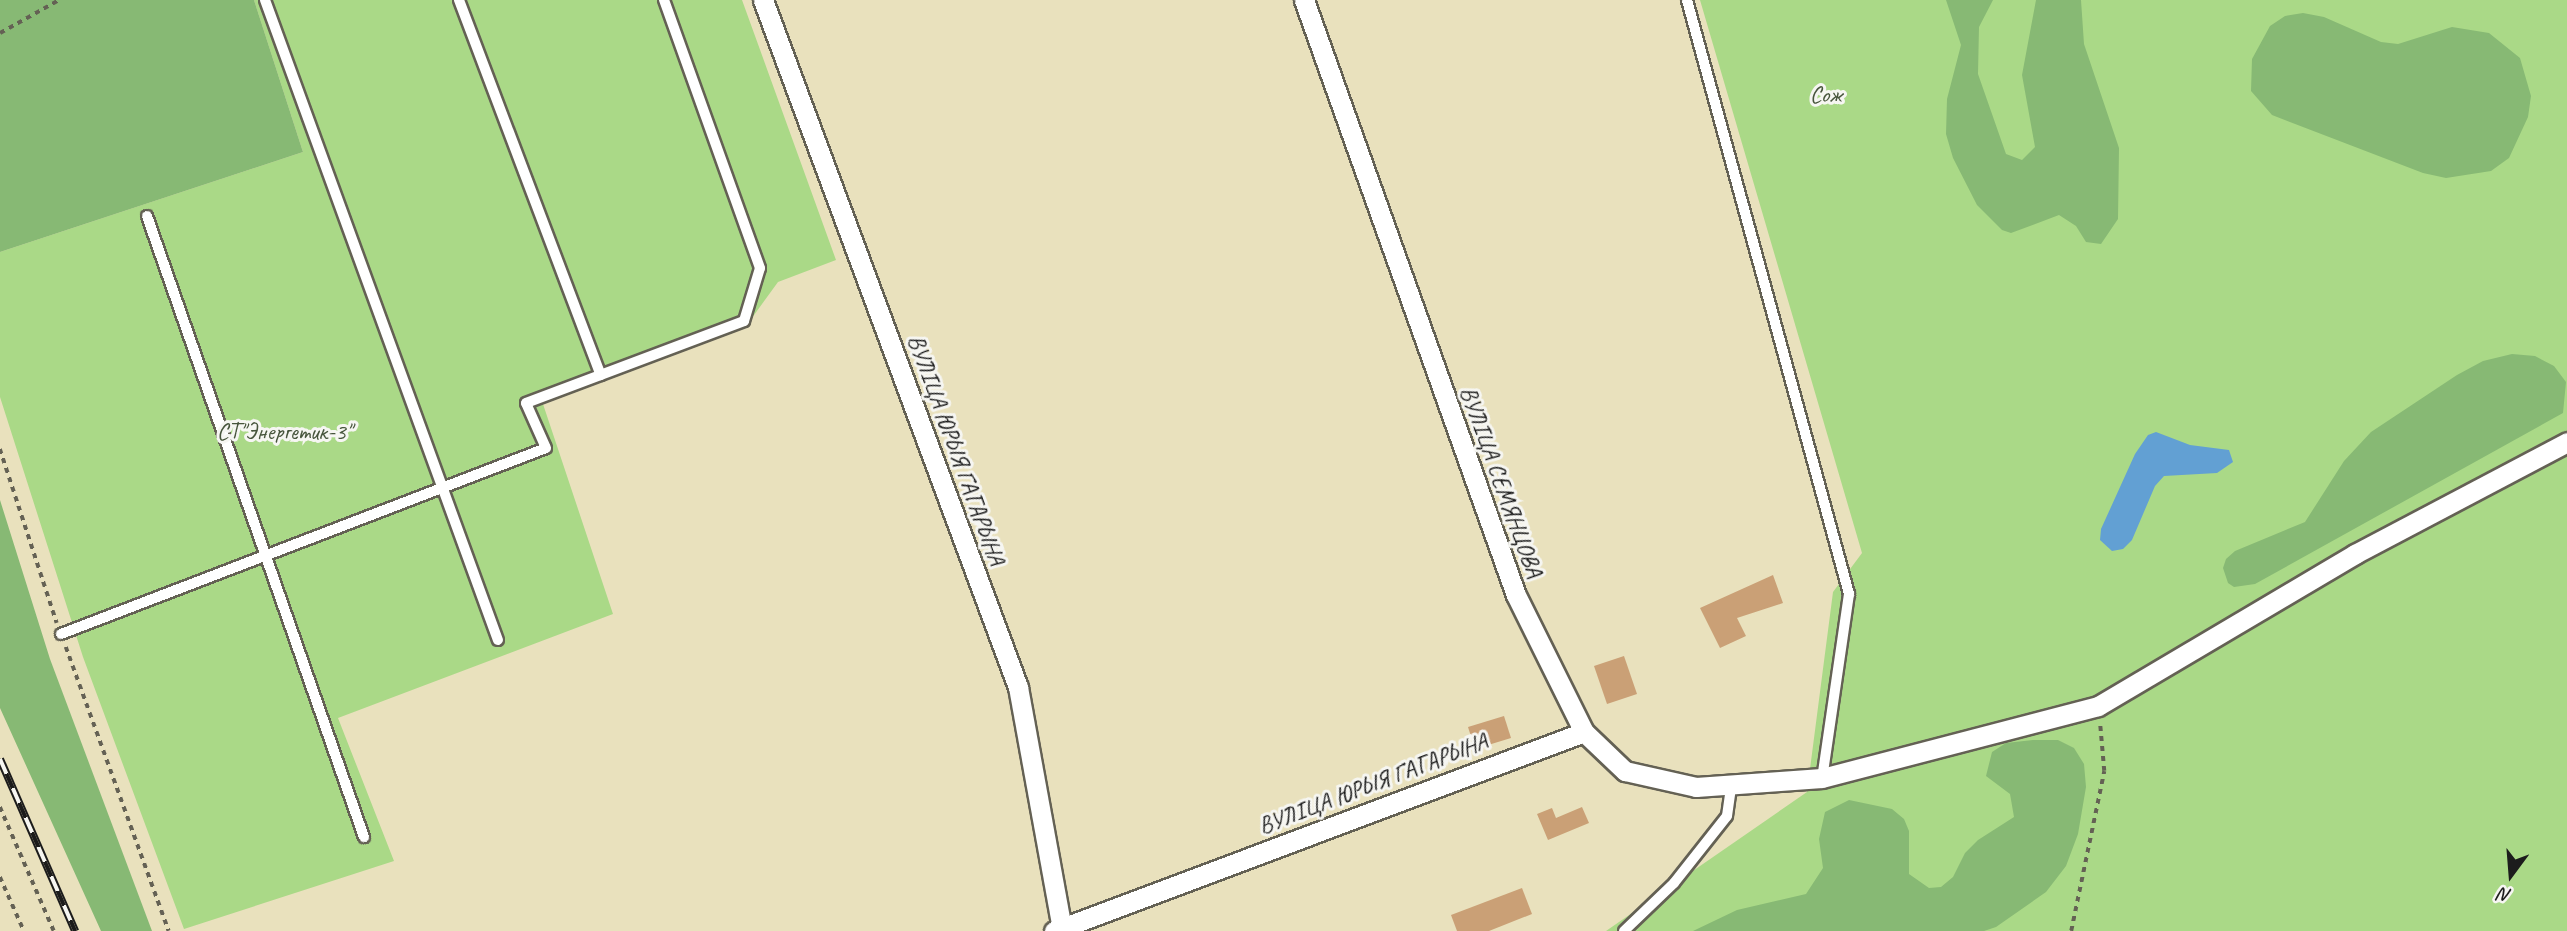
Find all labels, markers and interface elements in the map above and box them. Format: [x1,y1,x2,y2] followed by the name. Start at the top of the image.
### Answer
[1810,81,1842,109] park label: Сож
[901,330,1011,570] street label: ВУЛІЦА ЮРЫЯ ГАГАРЫНА
[1453,384,1549,580] street label: ВУЛІЦА СЕМЯНЦОВА
[217,418,351,446] park label: СТ"Энергетик-3"
[1254,727,1492,841] street label: ВУЛІЦА ЮРЫЯ ГАГАРЫНА
[2476,840,2546,910] north arrow
[2496,882,2514,908] text: N

